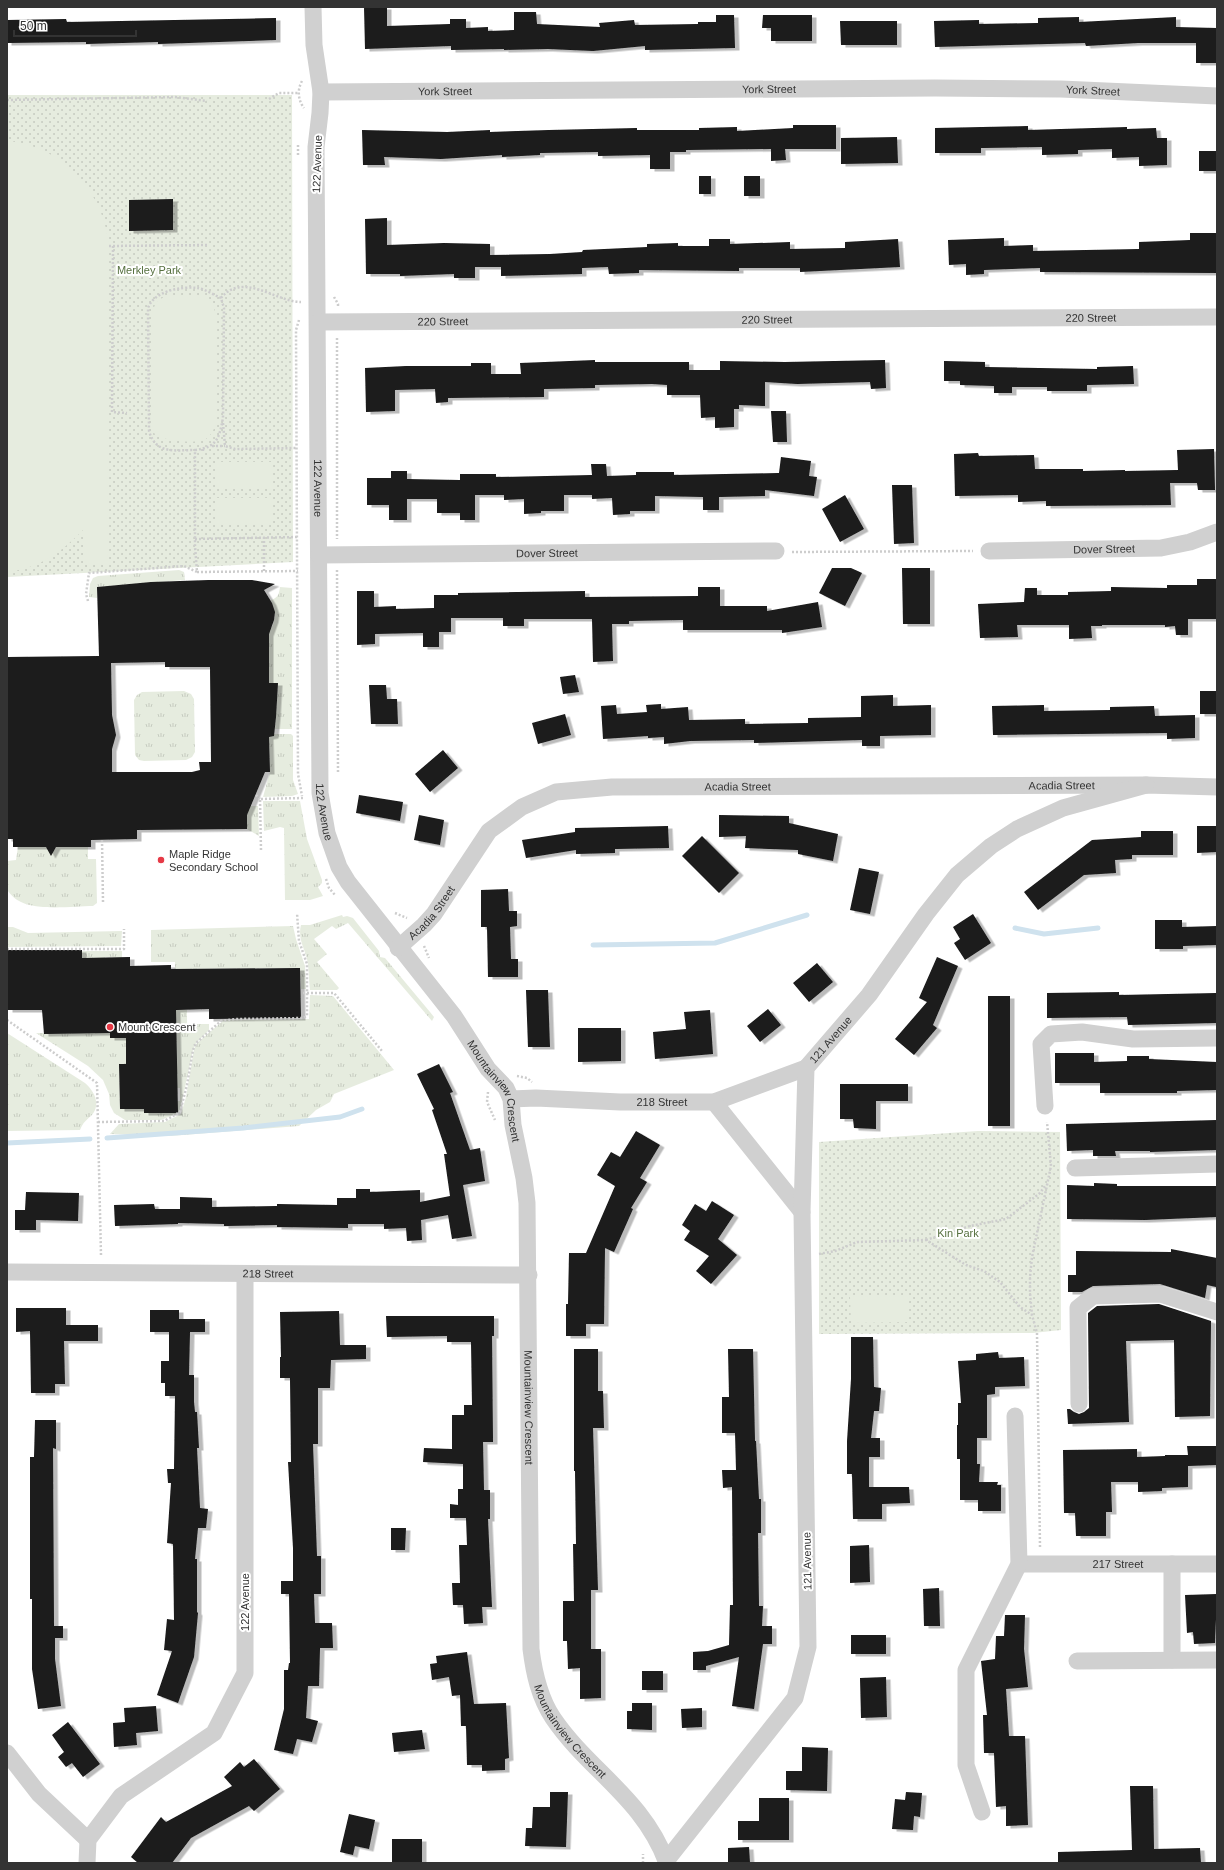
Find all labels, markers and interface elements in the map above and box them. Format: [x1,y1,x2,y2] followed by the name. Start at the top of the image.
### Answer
[14,12,136,38] scale bar
[20,19,47,33] text: 50 m
[742,83,796,95] street label: York Street
[1066,83,1120,98] street label: York Street
[418,85,472,97] street label: York Street
[310,135,324,193] street label: 122 Avenue
[117,264,182,276] park label: Merkley Park
[1066,312,1116,324] street label: 220 Street
[742,313,792,326] street label: 220 Street
[418,315,468,327] street label: 220 Street
[312,459,324,517] street label: 122 Avenue
[1073,542,1135,556] street label: Dover Street
[516,547,578,559] street label: Dover Street
[1029,779,1095,791] street label: Acadia Street
[705,780,771,793] street label: Acadia Street
[314,783,335,842] street label: 122 Avenue
[169,848,258,873] place label: Maple Ridge Secondary School
[156,855,166,865] marker: Maple Ridge Secondary School
[406,884,457,942] street label: Acadia Street
[807,1014,854,1066] street label: 121 Avenue
[118,1021,196,1033] place label: Mount Crescent
[105,1022,115,1032] marker: Mount Crescent
[465,1038,522,1143] street label: Mountainview Crescent
[636,1096,687,1108] street label: 218 Street
[937,1227,979,1239] park label: Kin Park
[243,1267,293,1280] street label: 218 Street
[522,1350,535,1465] street label: Mountainview Crescent
[800,1532,814,1590] street label: 121 Avenue
[1093,1558,1143,1570] street label: 217 Street
[239,1573,251,1631] street label: 122 Avenue
[532,1683,609,1780] street label: Mountainview Crescent

